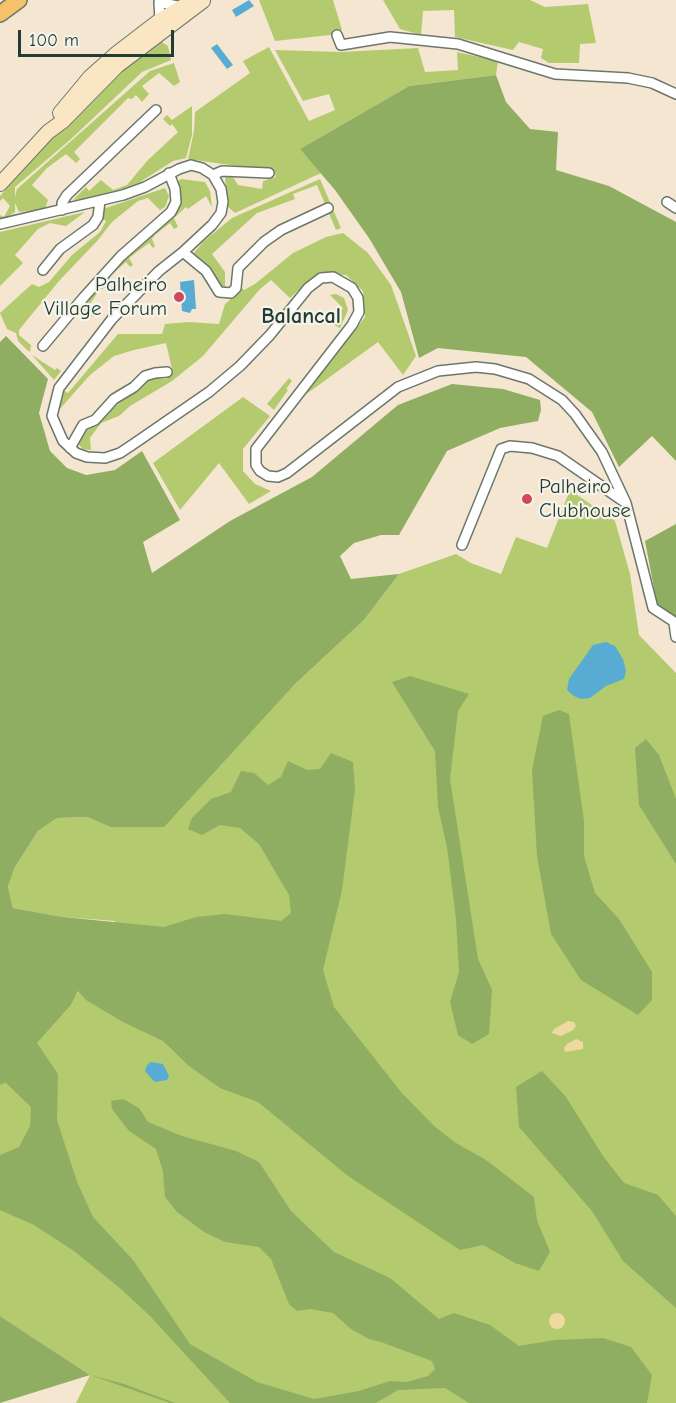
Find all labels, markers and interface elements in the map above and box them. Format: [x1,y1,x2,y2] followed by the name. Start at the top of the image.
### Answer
[21,18,177,56] scale bar
[29,30,79,51] text: 100 m
[44,272,167,322] place label: Palheiro Village Forum
[172,290,186,304] marker: Palheiro Village Forum
[261,304,341,330] district label: Balancal
[539,474,631,524] place label: Palheiro Clubhouse
[520,492,534,506] marker: Palheiro Clubhouse

